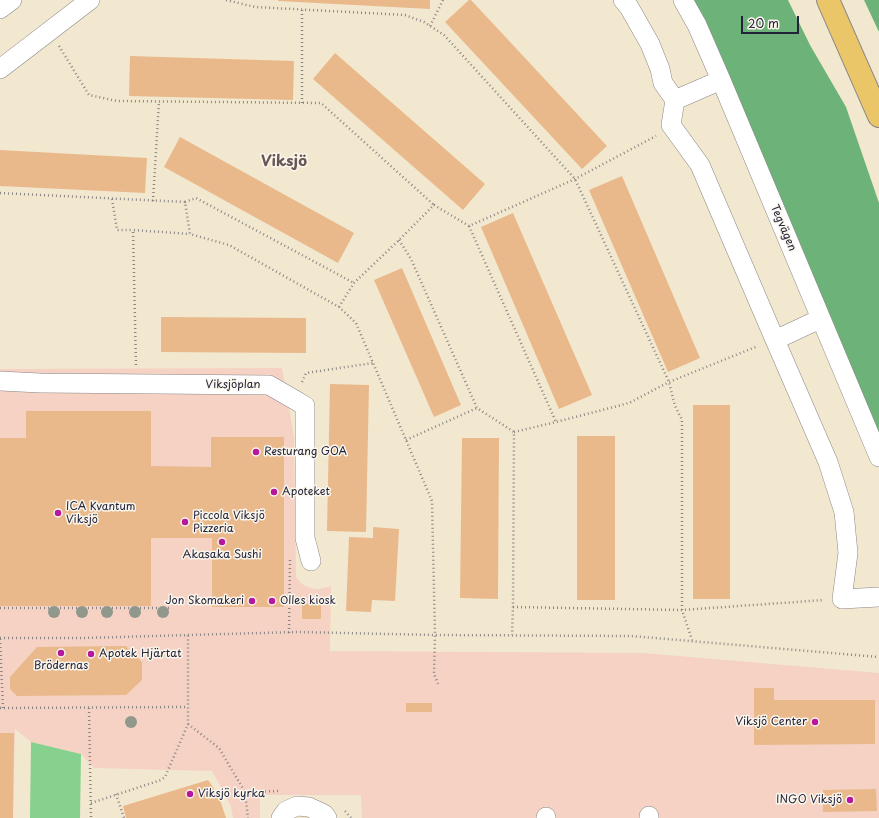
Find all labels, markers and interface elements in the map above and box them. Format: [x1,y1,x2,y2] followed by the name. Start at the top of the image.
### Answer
[743,8,801,34] scale bar
[748,14,779,32] text: 20 m
[261,153,307,171] district label: Viksjö
[767,203,799,253] street label: Tegvägen
[206,378,260,392] street label: Viksjöplan
[264,445,347,459] place label: Resturang GOA
[251,447,261,457] marker: Resturang GOA
[282,485,330,499] place label: Apoteket
[269,487,279,497] marker: Apoteket
[66,500,135,526] place label: ICA Kvantum Viksjö
[53,508,63,518] marker: ICA Kvantum Viksjö
[193,509,265,535] place label: Piccola Viksjö Pizzeria
[180,517,190,527] marker: Piccola Viksjö Pizzeria
[217,537,227,547] marker: Akasaka Sushi
[182,548,262,562] place label: Akasaka Sushi
[165,594,244,608] place label: Jon Skomakeri
[280,594,336,608] place label: Olles kiosk
[247,596,257,606] marker: Jon Skomakeri
[267,596,277,606] marker: Olles kiosk
[99,647,182,661] place label: Apotek Hjärtat
[56,648,66,658] marker: Brödernas
[86,649,96,659] marker: Apotek Hjärtat
[34,659,88,673] place label: Brödernas
[735,715,807,729] place label: Viksjö Center
[810,717,820,727] marker: Viksjö Center
[198,787,265,801] place label: Viksjö kyrka
[185,789,195,799] marker: Viksjö kyrka
[776,793,842,807] place label: INGO Viksjö
[845,795,855,805] marker: INGO Viksjö

